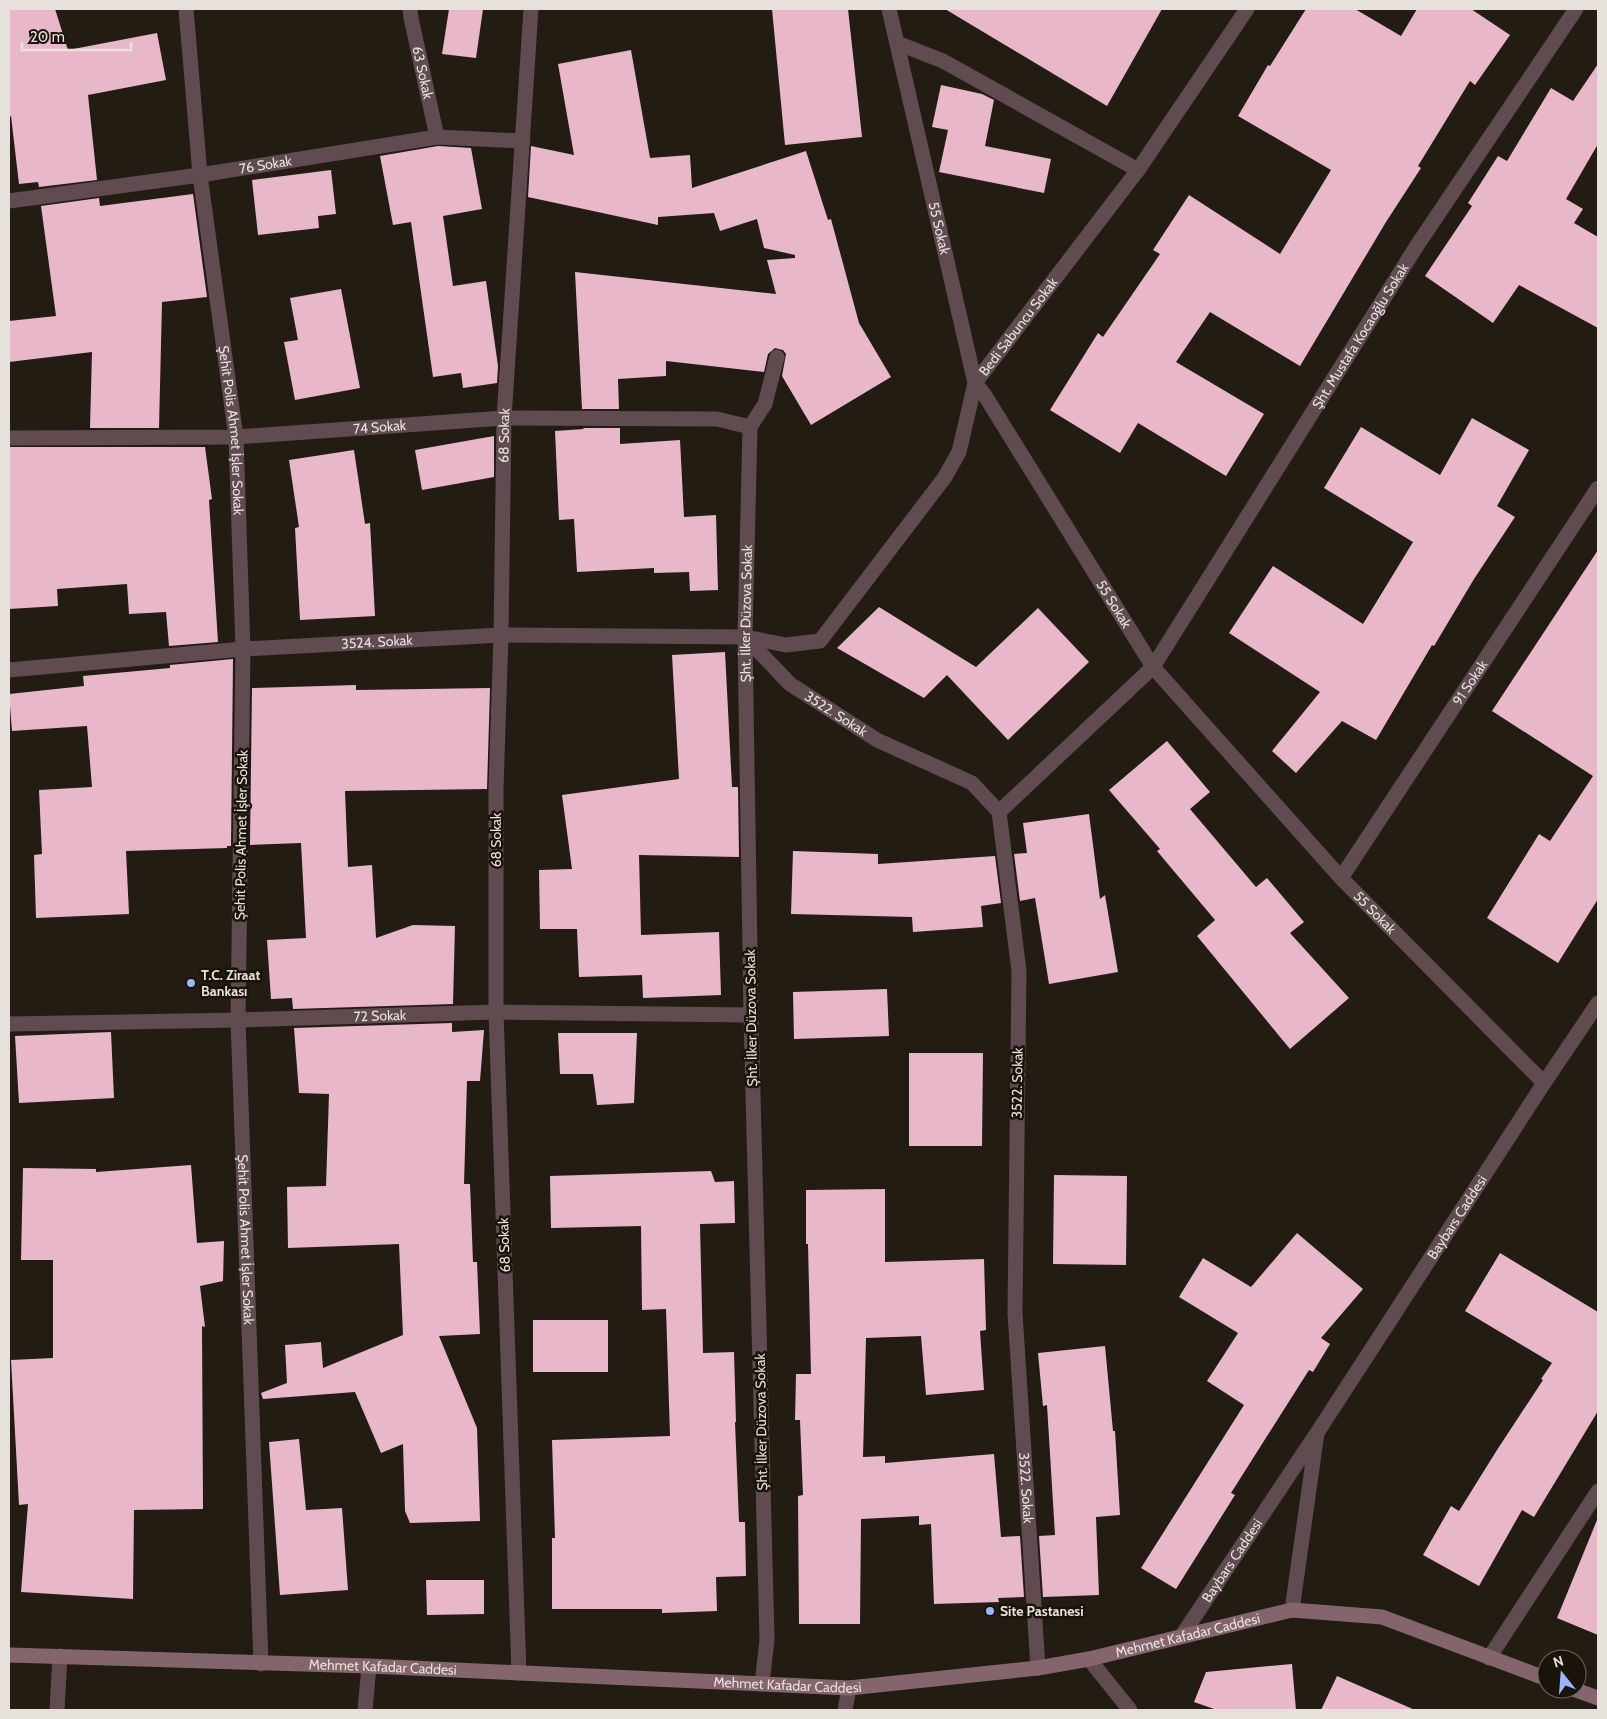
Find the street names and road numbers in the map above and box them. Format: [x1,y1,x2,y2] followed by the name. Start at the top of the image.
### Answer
[408,44,438,102] street label: 63 Sokak
[238,151,294,178] street label: 76 Sokak
[925,200,954,257] street label: 55 Sokak
[1308,259,1413,412] street label: Şht. Mustafa Kocaoğlu Sokak
[975,273,1062,379] street label: Bedi Sabuncu Sokak
[215,344,248,516] street label: Şehit Polis Ahmet İşler Sokak
[494,407,514,463] street label: 68 Sokak
[353,416,407,438] street label: 74 Sokak
[736,544,756,682] street label: Şht. İlker Düzova Sokak
[1092,577,1136,632] street label: 55 Sokak
[341,631,414,653] street label: 3524. Sokak
[1448,656,1492,709] street label: 91 Sokak
[801,687,872,741] street label: 3522. Sokak
[231,749,251,920] street label: Şehit Polis Ahmet İşler Sokak
[487,812,505,867] street label: 68 Sokak
[1350,887,1401,938] street label: 55 Sokak
[741,949,761,1087] street label: Şht. İlker Düzova Sokak
[353,1006,407,1025] street label: 72 Sokak
[1007,1047,1027,1119] street label: 3522. Sokak
[234,1154,258,1326] street label: Şehit Polis Ahmet İşler Sokak
[1423,1172,1491,1263] street label: Baybars Caddesi
[494,1217,514,1273] street label: 68 Sokak
[751,1353,771,1491] street label: Şht. İlker Düzova Sokak
[1015,1452,1038,1525] street label: 3522. Sokak
[1198,1515,1266,1606] street label: Baybars Caddesi
[1114,1609,1262,1661] street label: Mehmet Kafadar Caddesi
[308,1655,457,1679] street label: Mehmet Kafadar Caddesi
[713,1673,862,1697] street label: Mehmet Kafadar Caddesi

